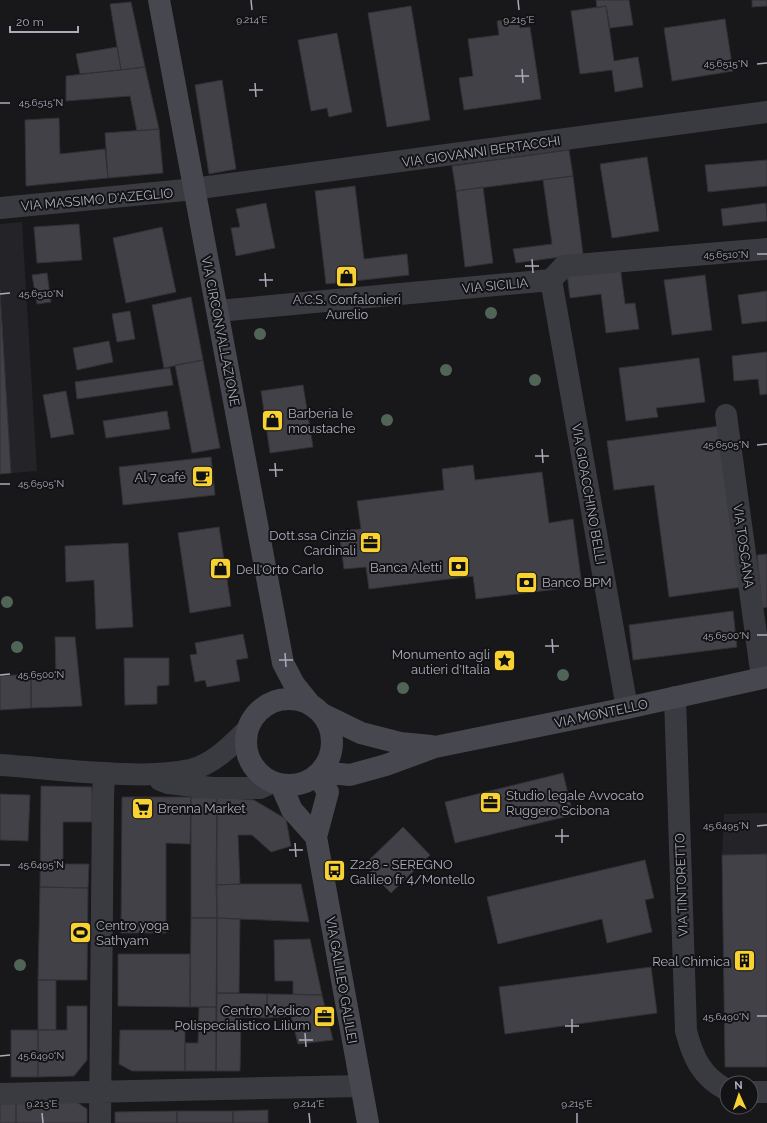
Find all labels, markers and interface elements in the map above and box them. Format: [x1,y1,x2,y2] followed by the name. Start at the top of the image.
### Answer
[10,8,78,34] scale bar
[236,14,268,25] text: 9.214°E
[503,14,535,25] text: 9.215°E
[16,15,44,29] text: 20 m
[704,58,748,69] text: 45.6515°N
[19,97,63,108] text: 45.6515°N
[401,133,561,170] street label: VIA GIOVANNI BERTACCHI
[20,185,174,214] street label: VIA MASSIMO D'AZEGLIO
[704,249,748,260] text: 45.6510°N
[199,255,242,408] street label: VIA CIRCONVALLAZIONE
[334,264,360,290] shop icon: A.C.S. Confalonieri Aurelio
[461,275,529,296] street label: VIA SICILIA
[19,288,63,299] text: 45.6510°N
[293,292,401,322] place label: A.C.S. Confalonieri Aurelio
[288,406,356,436] place label: Barberia le moustache
[260,407,286,433] shop icon: Barberia le moustache
[569,422,608,566] street label: VIA GIOACCHINO BELLI
[703,439,749,450] text: 45.6505°N
[189,464,215,490] cafe icon: Al 7 café
[135,470,186,485] place label: Al 7 café
[18,478,64,489] text: 45.6505°N
[730,503,757,589] street label: VIA TOSCANA
[269,528,356,558] place label: Dott.ssa Cinzia Cardinali
[358,529,384,555] office icon: Dott.ssa Cinzia Cardinali
[445,554,471,580] bank icon: Banca Aletti
[207,556,233,582] shop icon: Dell'Orto Carlo
[370,560,442,575] place label: Banca Aletti
[236,562,324,577] place label: Dell'Orto Carlo
[514,569,540,595] bank icon: Banco BPM
[542,575,612,590] place label: Banco BPM
[703,630,749,641] text: 45.6500°N
[392,647,490,677] place label: Monumento agli autieri d'Italia
[492,648,518,674] place icon: Monumento agli autieri d'Italia
[18,669,64,680] text: 45.6500°N
[553,696,650,731] street label: VIA MONTELLO
[506,788,644,818] place label: Studio legale Avvocato Ruggero Scibona
[477,789,503,815] office icon: Studio legale Avvocato Ruggero Scibona
[130,795,156,821] supermarket icon: Brenna Market
[158,801,246,816] place label: Brenna Market
[703,820,749,831] text: 45.6495°N
[672,833,691,937] street label: VIA TINTORETTO
[350,857,475,887] place label: Z228 - SEREGNO Galileo fr 4/Montello
[322,858,348,884] bus stop icon: Z228 - SEREGNO Galileo fr 4/Montello
[18,859,64,870] text: 45.6495°N
[323,915,360,1045] street label: VIA GALILEO GALILEI
[96,918,169,948] place label: Centro yoga Sathyam
[67,919,93,945] sports icon: Centro yoga Sathyam
[732,948,758,974] building icon: Real Chimica
[652,954,730,969] place label: Real Chimica
[175,1003,310,1033] place label: Centro Medico Polispecialistico Lilium
[312,1004,338,1030] office icon: Centro Medico Polispecialistico Lilium
[703,1011,749,1022] text: 45.6490°N
[18,1050,64,1061] text: 45.6490°N
[719,1075,759,1115] north arrow
[734,1079,743,1092] text: N
[26,1098,58,1109] text: 9.213°E
[293,1098,325,1109] text: 9.214°E
[561,1098,593,1109] text: 9.215°E

